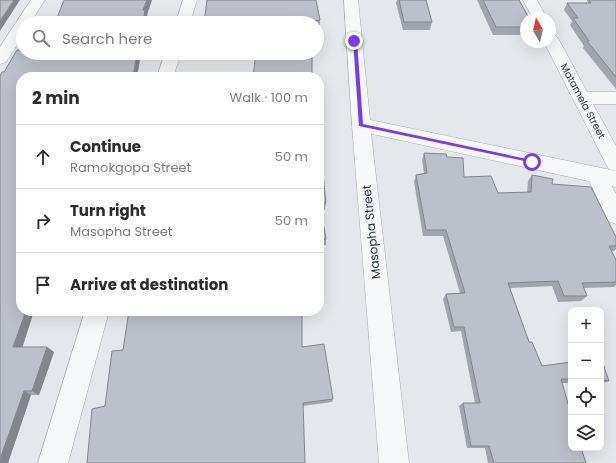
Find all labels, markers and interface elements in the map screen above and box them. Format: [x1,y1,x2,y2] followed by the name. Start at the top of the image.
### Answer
[520,12,556,48] north arrow
[16,16,324,60] search box
[30,27,52,49] icon: search
[62,28,152,49] text: Search here
[345,32,363,50] route end
[557,61,609,142] street label: Matamela Street
[32,86,80,110] text: 2 min
[230,88,308,107] text: Walk · 100 m
[70,136,141,157] text: Continue
[32,146,54,168] icon: ahead
[275,147,308,166] text: 50 m
[523,153,541,171] route start
[70,158,191,177] text: Ramokgopa Street
[358,184,384,280] street label: Masopha Street
[70,200,146,221] text: Turn right
[32,210,54,232] icon: right
[275,211,308,230] text: 50 m
[70,222,173,241] text: Masopha Street
[32,274,54,296] icon: arrive
[70,274,228,295] text: Arrive at destination
[568,307,604,451] map controls
[568,307,604,343] button: +
[568,343,604,379] button: −
[568,379,604,415] button: locate
[568,415,604,451] button: layers

